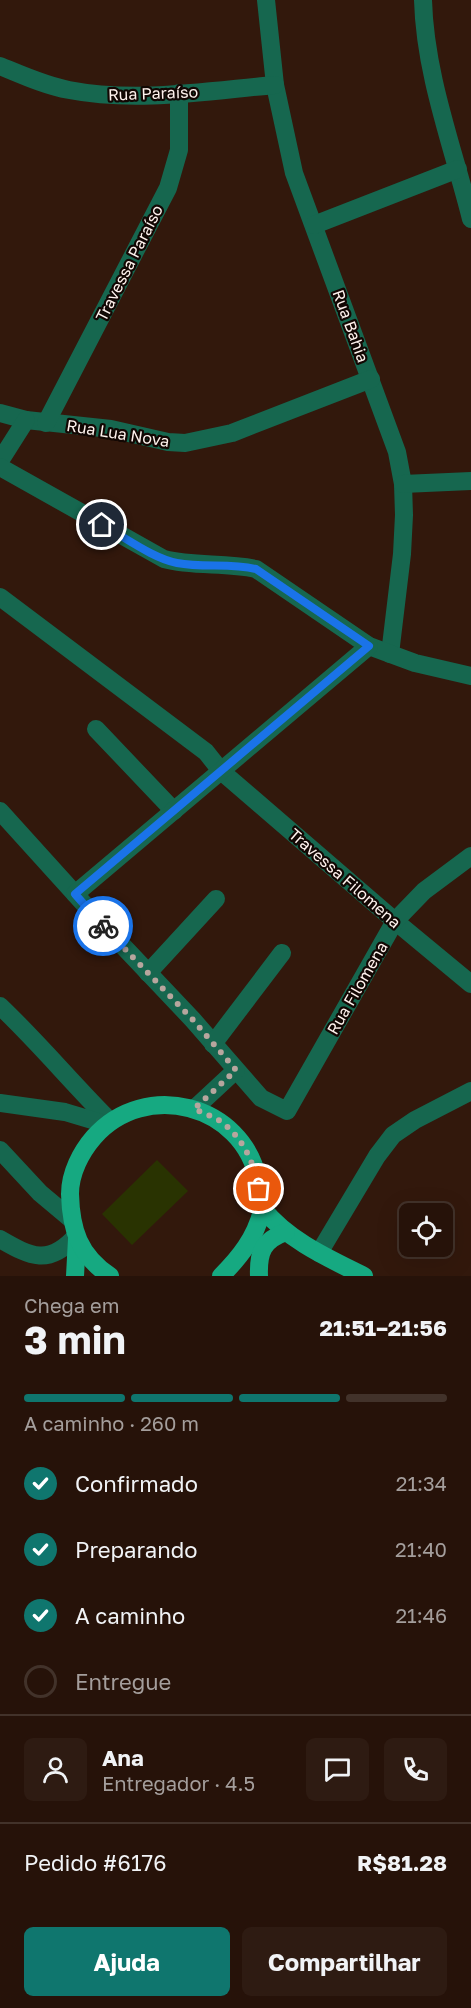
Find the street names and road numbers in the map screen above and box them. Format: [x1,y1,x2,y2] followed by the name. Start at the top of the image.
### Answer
[108,81,198,105] street label: Rua Paraíso
[91,201,167,325] street label: Travessa Paraíso
[329,287,373,365] street label: Rua Bahia
[65,415,171,451] street label: Rua Lua Nova
[285,824,405,932] street label: Travessa Filomena
[322,938,392,1038] street label: Rua Filomena

